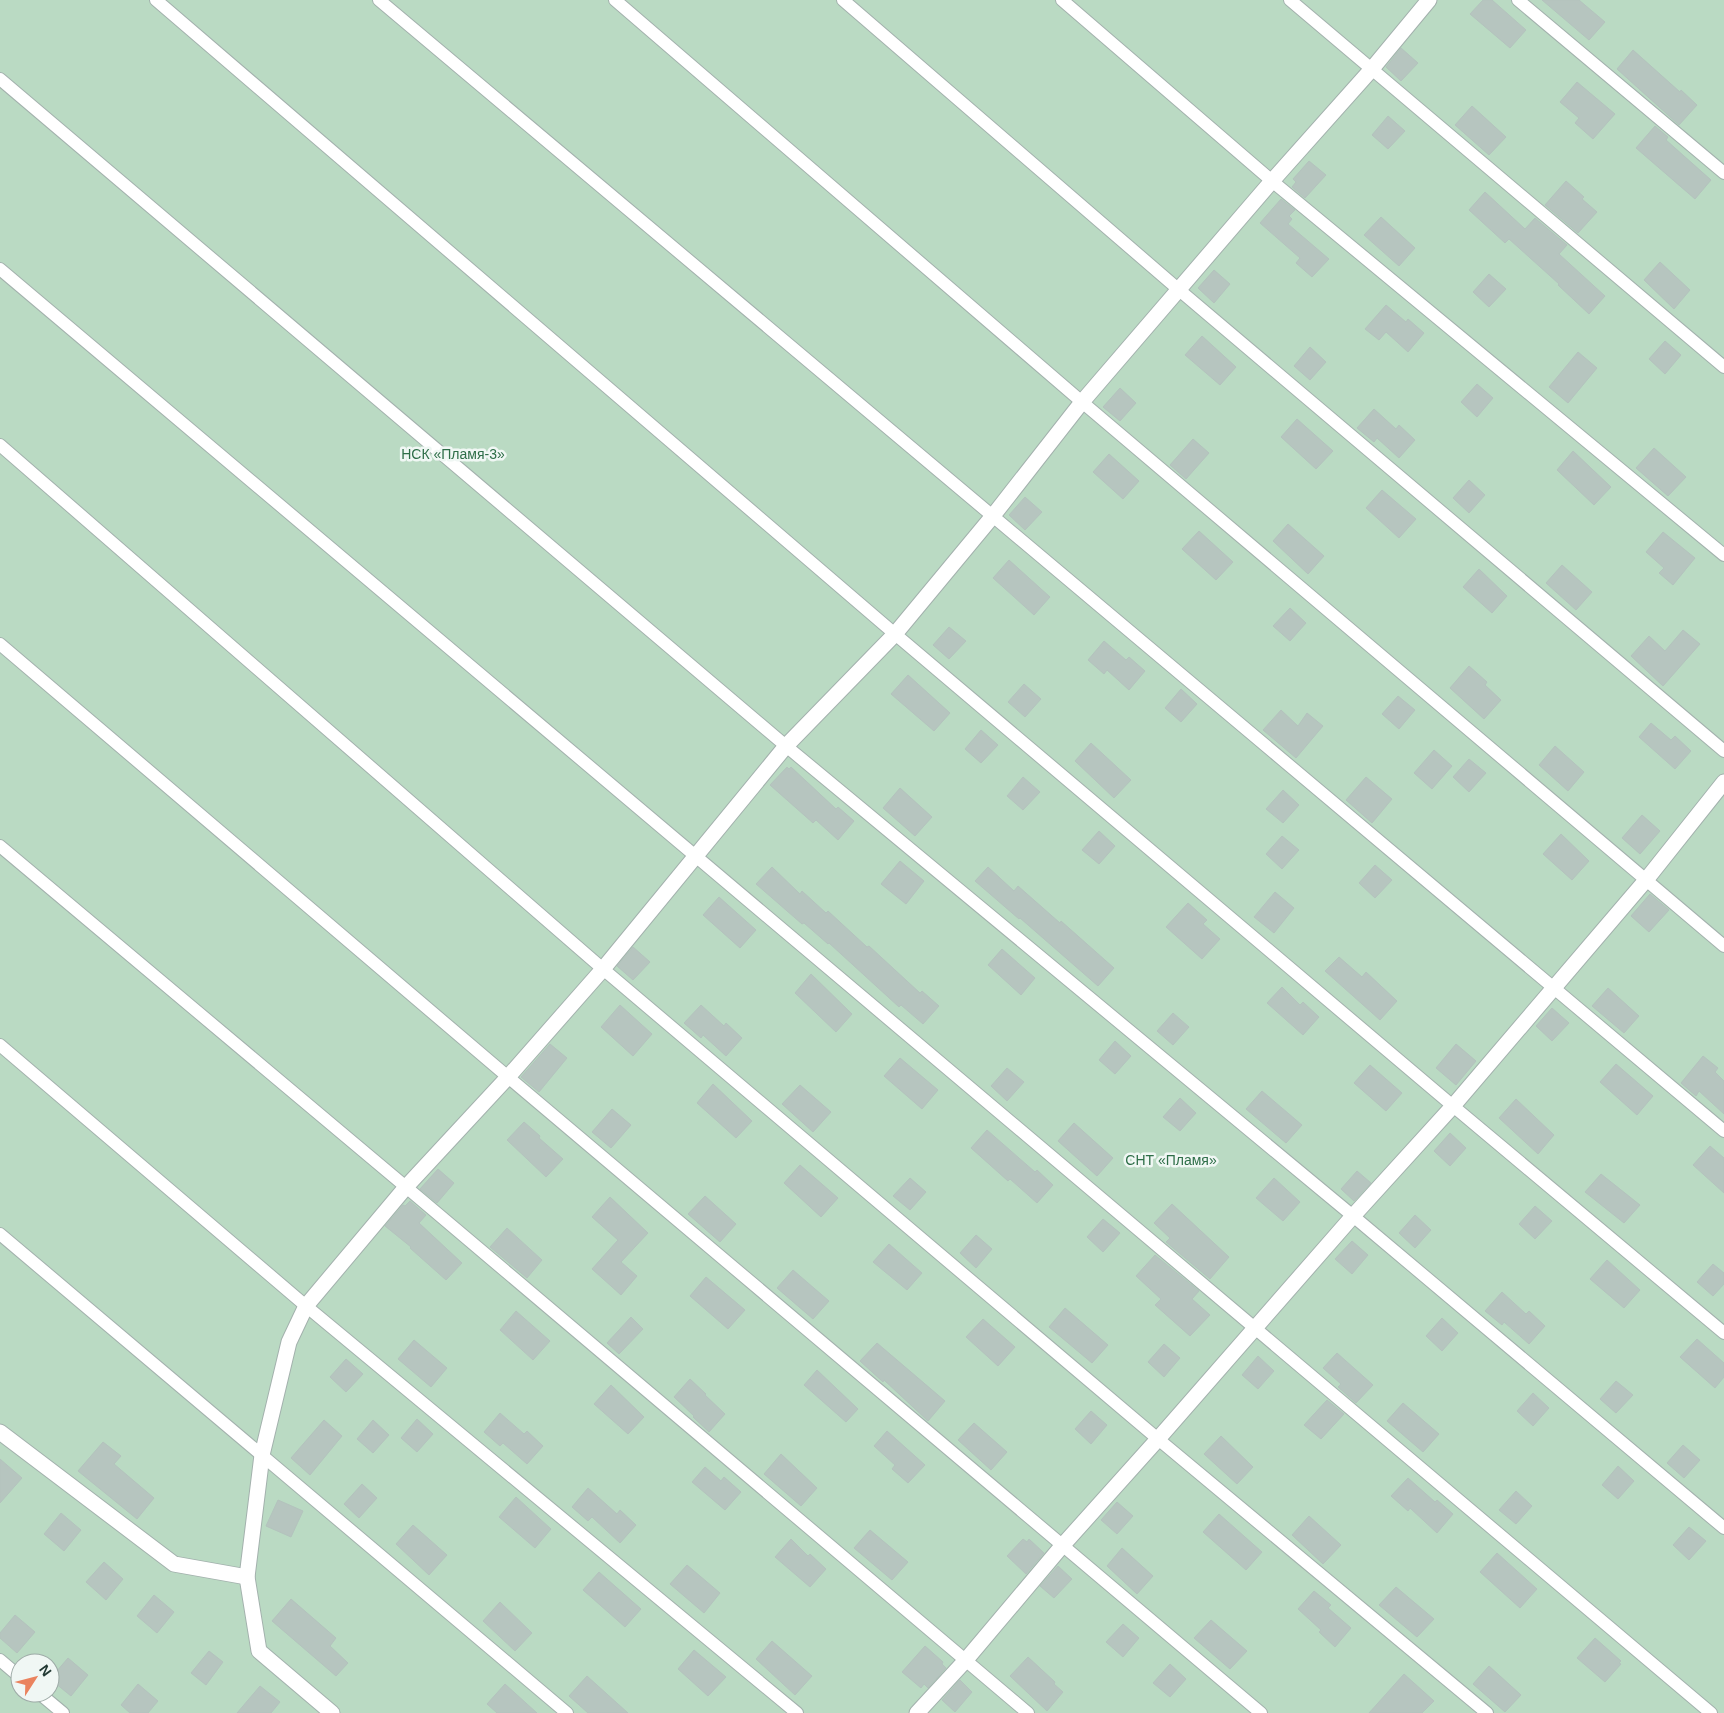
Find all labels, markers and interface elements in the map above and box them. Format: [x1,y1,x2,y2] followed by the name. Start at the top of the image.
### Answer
[401,446,505,462] park label: НСК «Пламя-3»
[1125,1152,1217,1168] park label: СНТ «Пламя»
[10,1653,60,1703] north arrow
[36,1662,55,1679] text: N

